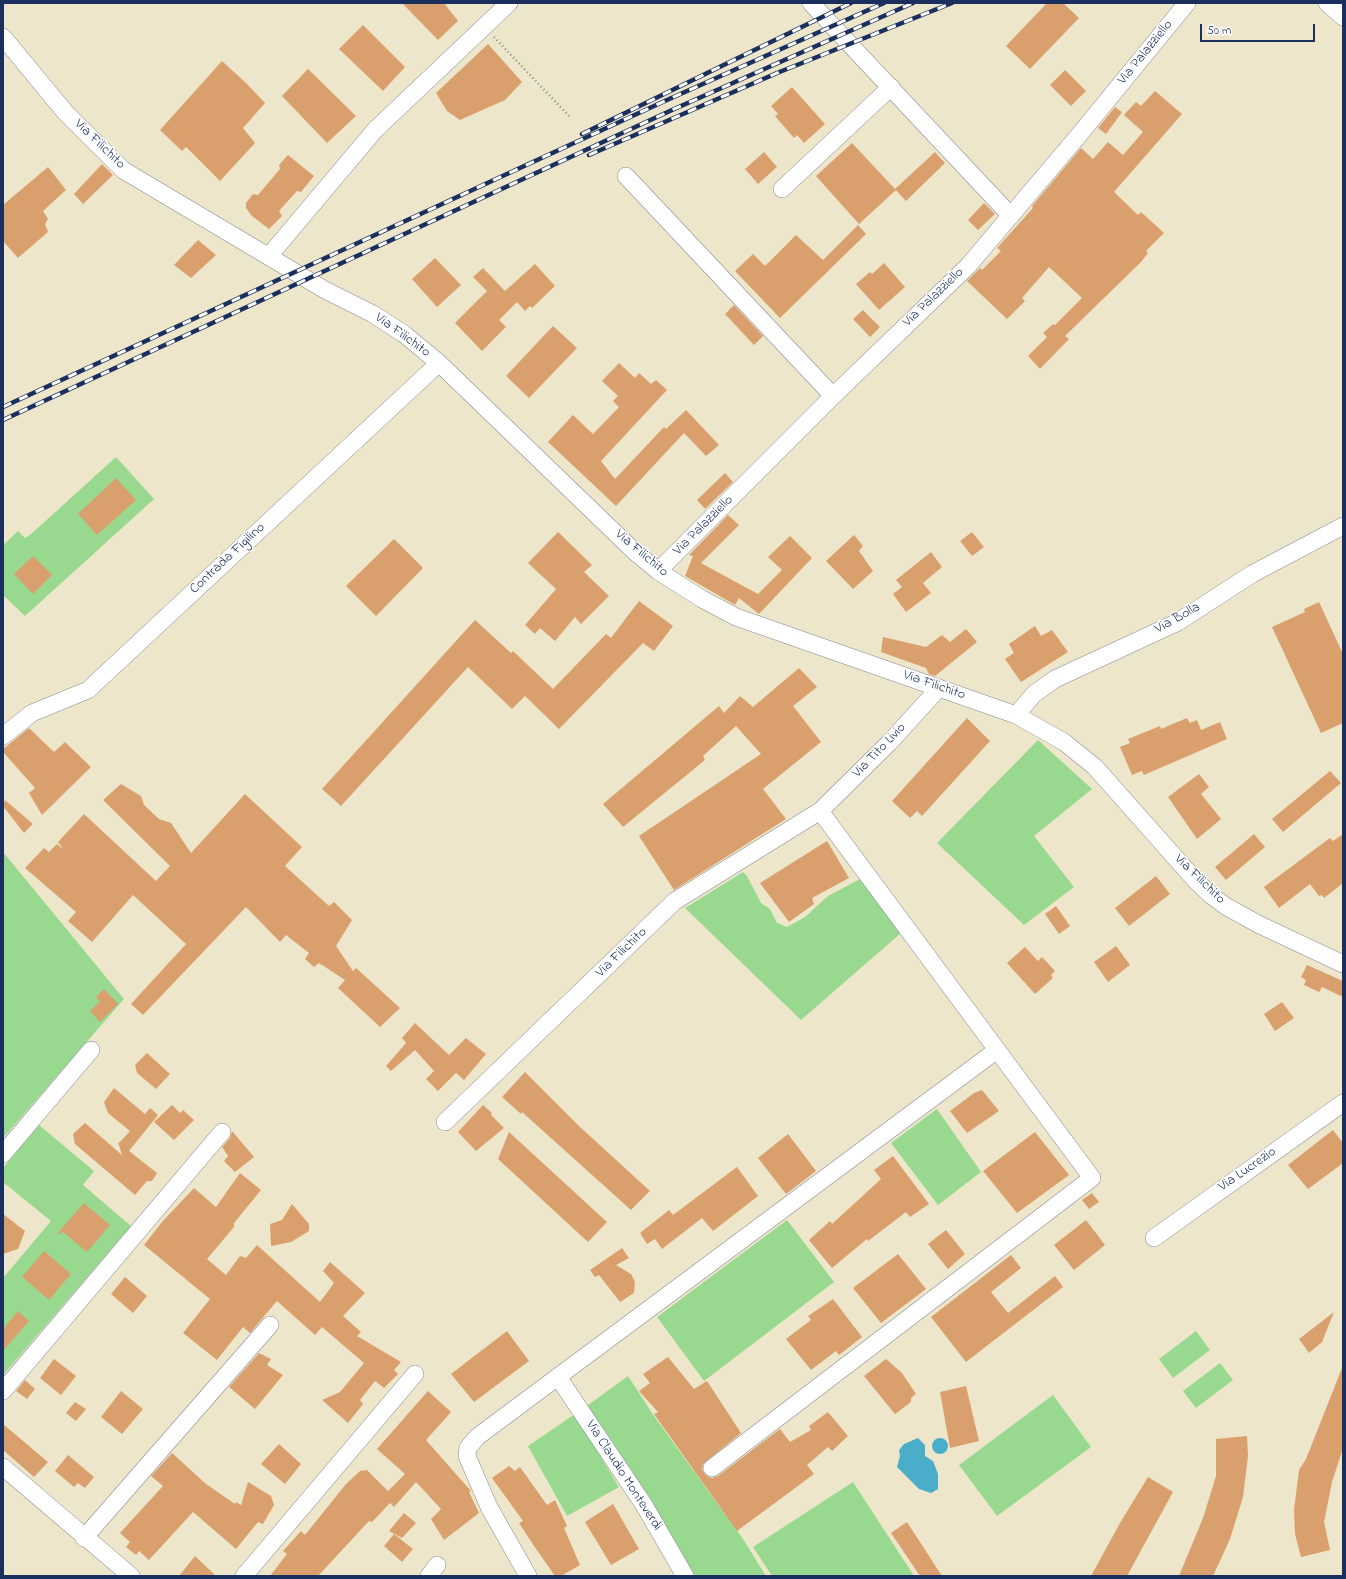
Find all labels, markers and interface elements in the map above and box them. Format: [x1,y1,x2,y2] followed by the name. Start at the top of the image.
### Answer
[1202,16,1317,42] scale bar
[1115,17,1177,89] street label: Via Palazziello
[1207,22,1231,40] text: 50 m
[70,116,128,174] street label: Via Filichito
[900,265,968,331] street label: Via Palazziello
[371,310,433,362] street label: Via Filichito
[670,492,738,560] street label: Via Palazziello
[187,520,269,598] street label: Contrada Figilino
[611,527,671,581] street label: Via Filichito
[1152,600,1204,638] street label: Via Bolla
[901,668,967,704] street label: Via Filichito
[850,720,910,782] street label: Via Tito Livio
[1170,851,1228,909] street label: Via Filichito
[593,924,651,982] street label: Via Filichito
[1216,1144,1280,1196] street label: Via Lucrezio
[581,1418,665,1534] street label: Via Claudio Monteverdi

